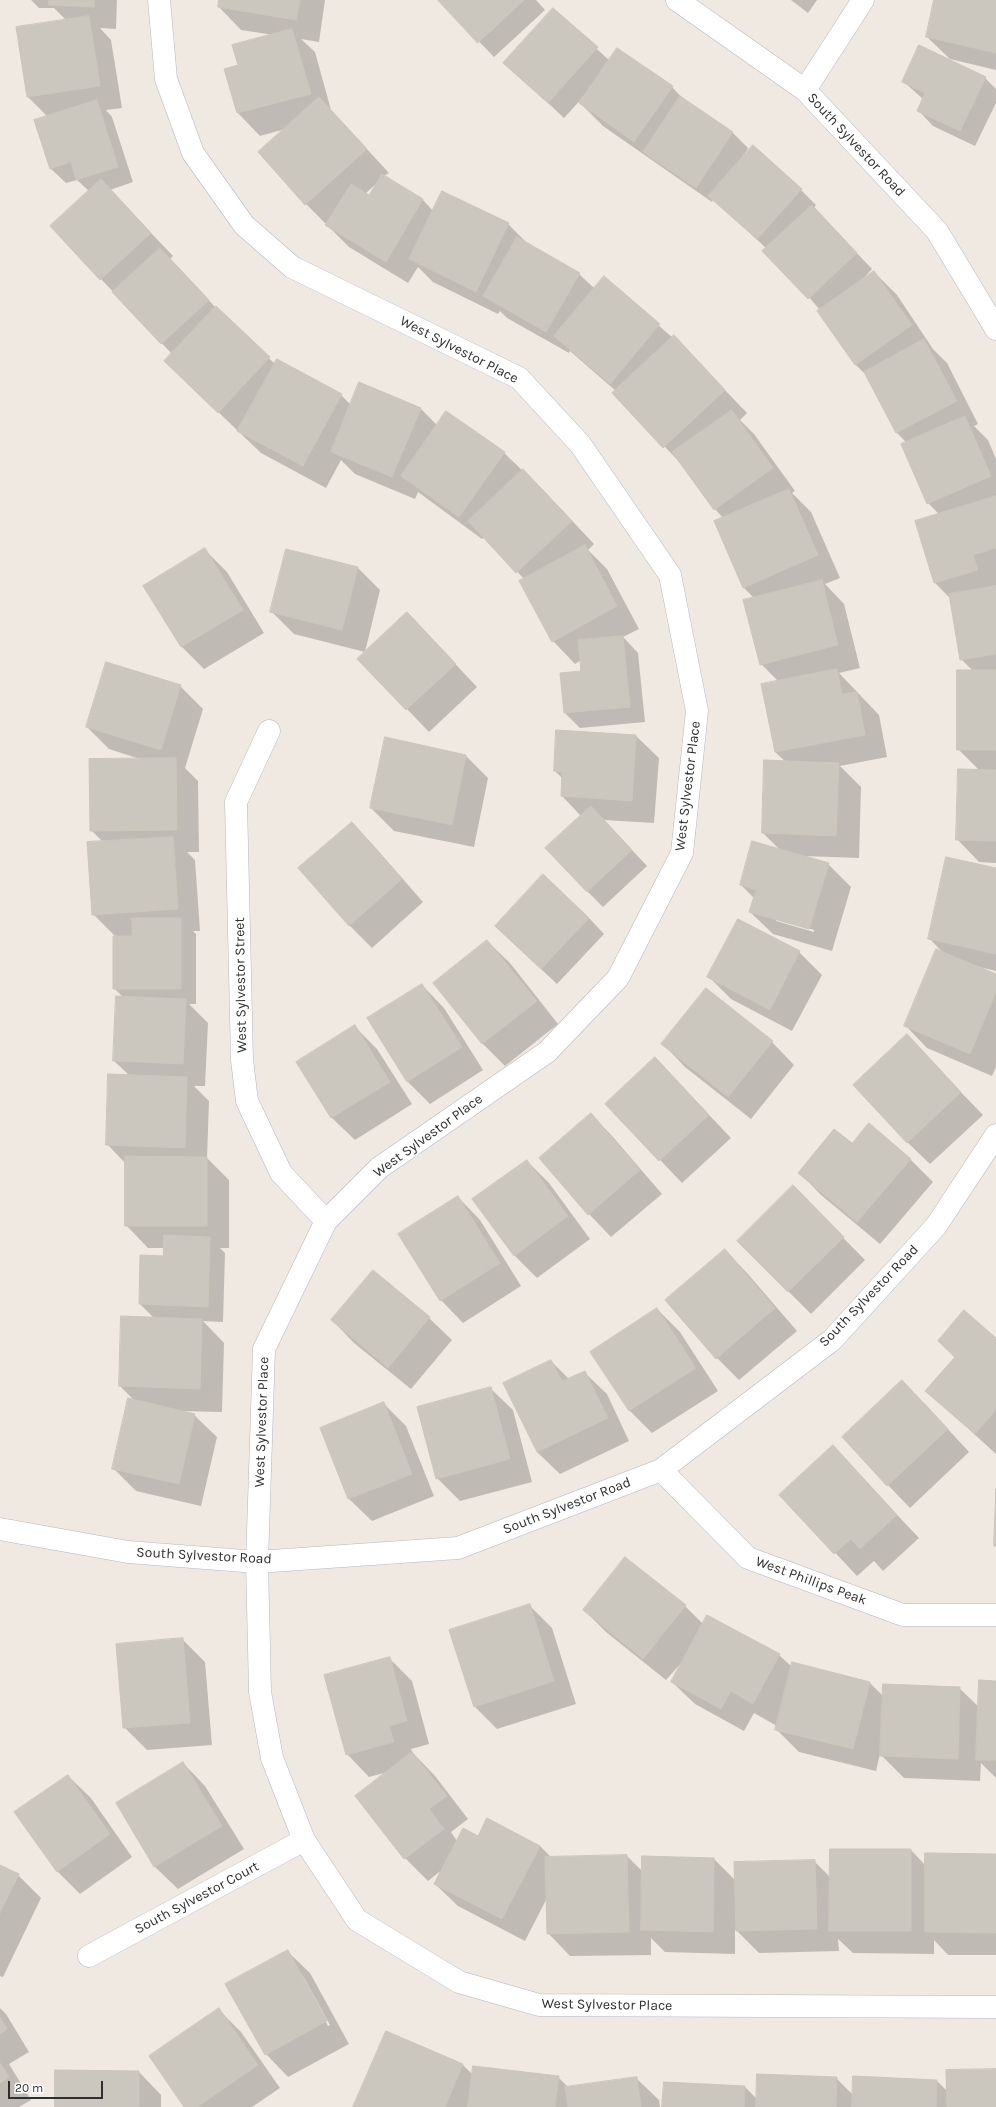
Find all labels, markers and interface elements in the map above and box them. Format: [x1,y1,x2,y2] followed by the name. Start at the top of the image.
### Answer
[804,90,908,200] street label: South Sylvestor Road
[397,313,521,387] street label: West Sylvestor Place
[672,720,704,852] street label: West Sylvestor Place
[231,917,251,1053] street label: West Sylvestor Street
[370,1091,486,1181] street label: West Sylvestor Place
[816,1241,922,1351] street label: South Sylvestor Road
[251,1356,273,1488] street label: West Sylvestor Place
[501,1474,633,1538] street label: South Sylvestor Road
[136,1544,272,1568] street label: South Sylvestor Road
[753,1553,869,1609] street label: West Phillips Peak
[132,1858,262,1938] street label: South Sylvestor Court
[541,1995,673,2015] street label: West Sylvestor Place
[10,2073,105,2099] scale bar
[15,2081,43,2095] text: 20 m

